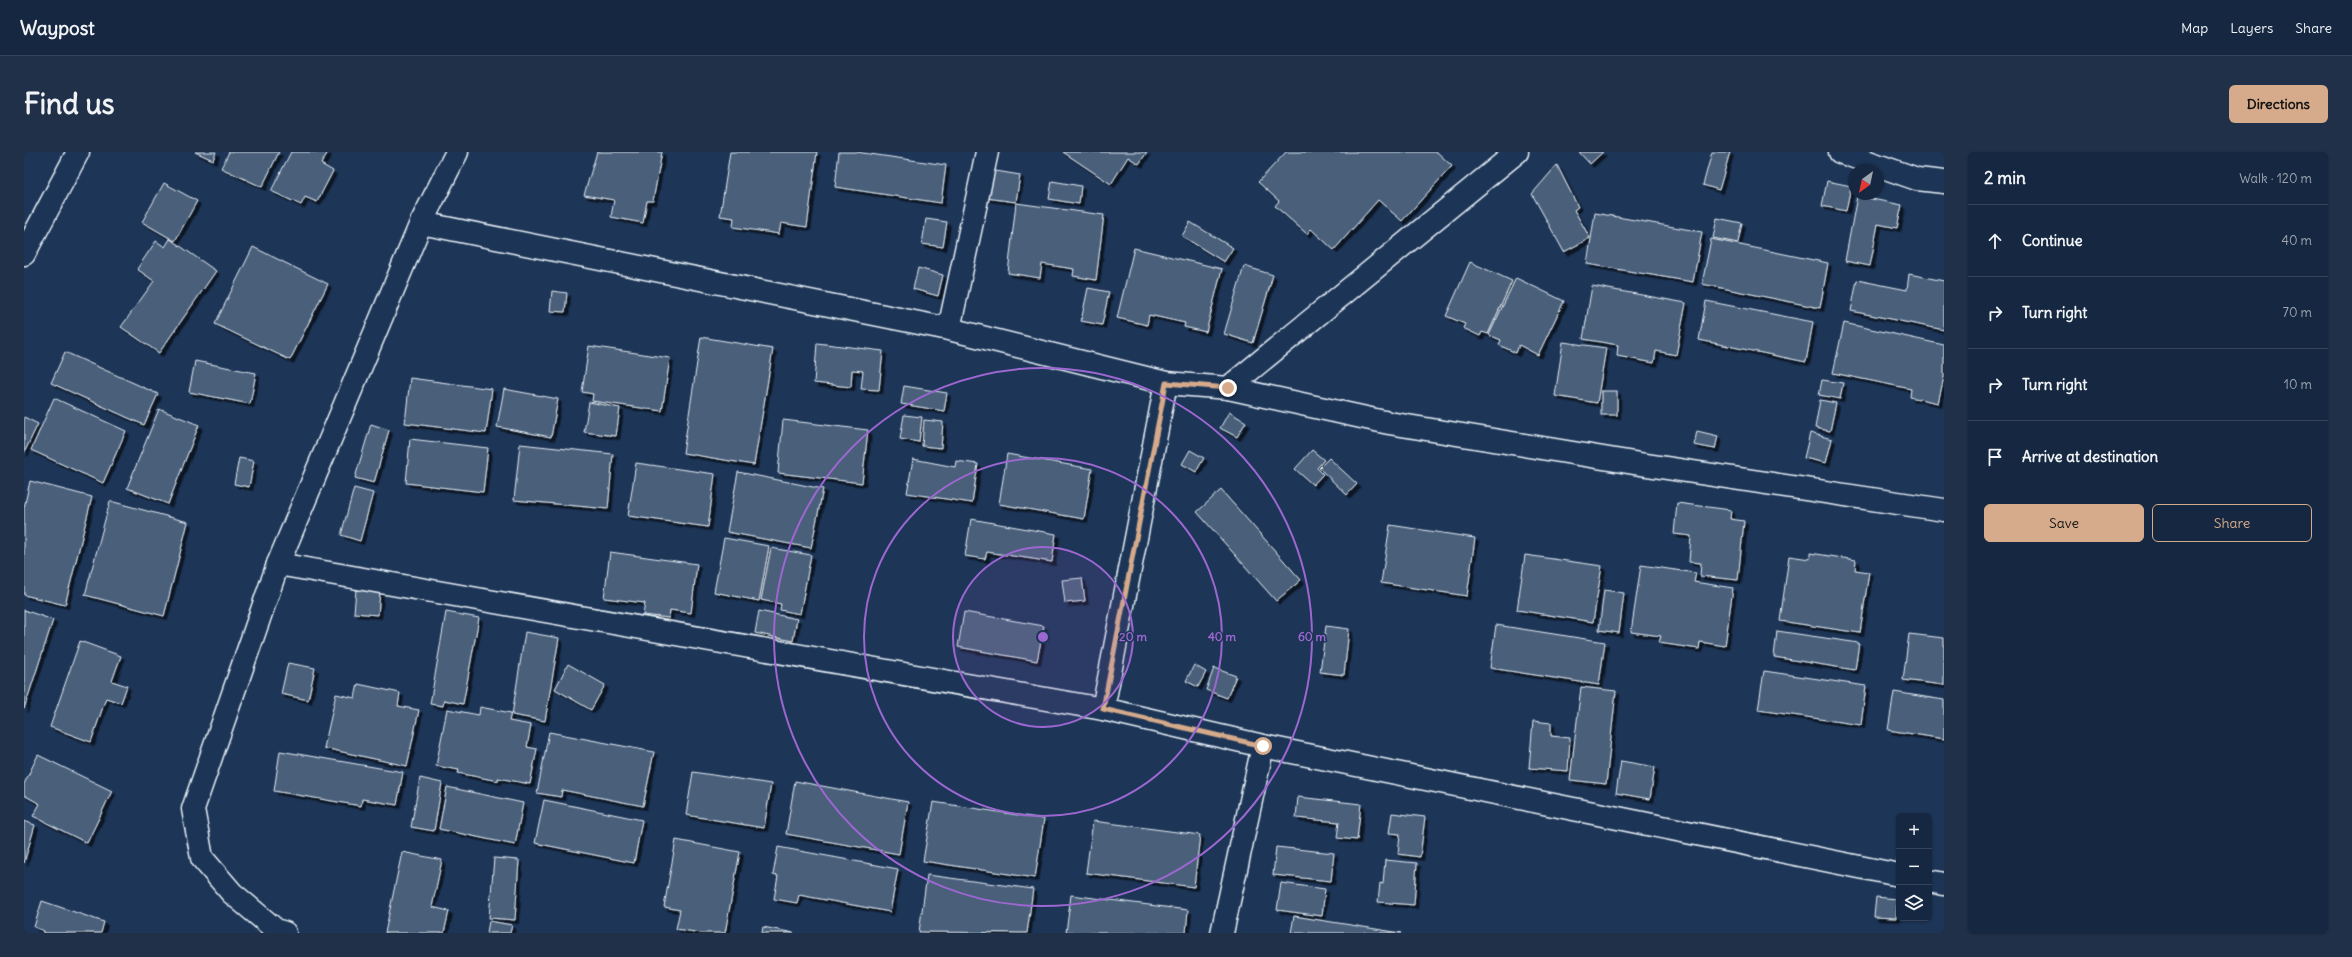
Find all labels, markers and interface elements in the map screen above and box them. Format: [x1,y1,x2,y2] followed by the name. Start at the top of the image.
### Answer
[20,16,95,40] text: Waypost
[2181,19,2208,37] text: Map
[2230,19,2273,37] text: Layers
[2295,19,2332,37] text: Share
[2229,85,2328,123] button: Directions
[24,86,115,122] text: Find us
[1848,164,1884,200] north arrow
[1984,167,2026,189] text: 2 min
[2239,170,2312,187] text: Walk · 120 m
[1984,230,2006,252] icon: ahead
[2022,231,2083,250] text: Continue
[2281,232,2312,249] text: 40 m
[1984,302,2006,324] icon: right
[2022,303,2087,322] text: Turn right
[2283,304,2312,321] text: 70 m
[1984,374,2006,396] icon: right
[2022,375,2087,394] text: Turn right
[2284,376,2312,393] text: 10 m
[1219,379,1237,397] route end
[1984,446,2006,468] icon: arrive
[2022,447,2158,466] text: Arrive at destination
[1984,504,2144,542] button: Save
[2152,504,2312,542] button: Share
[1119,629,1147,644] text: 20 m
[1208,629,1237,644] text: 40 m
[1298,629,1327,644] text: 60 m
[1036,630,1050,644] centre of rings
[1254,737,1272,755] route start
[1896,813,1932,921] map controls
[1896,813,1932,849] button: +
[1896,849,1932,885] button: −
[1896,885,1932,921] button: layers

